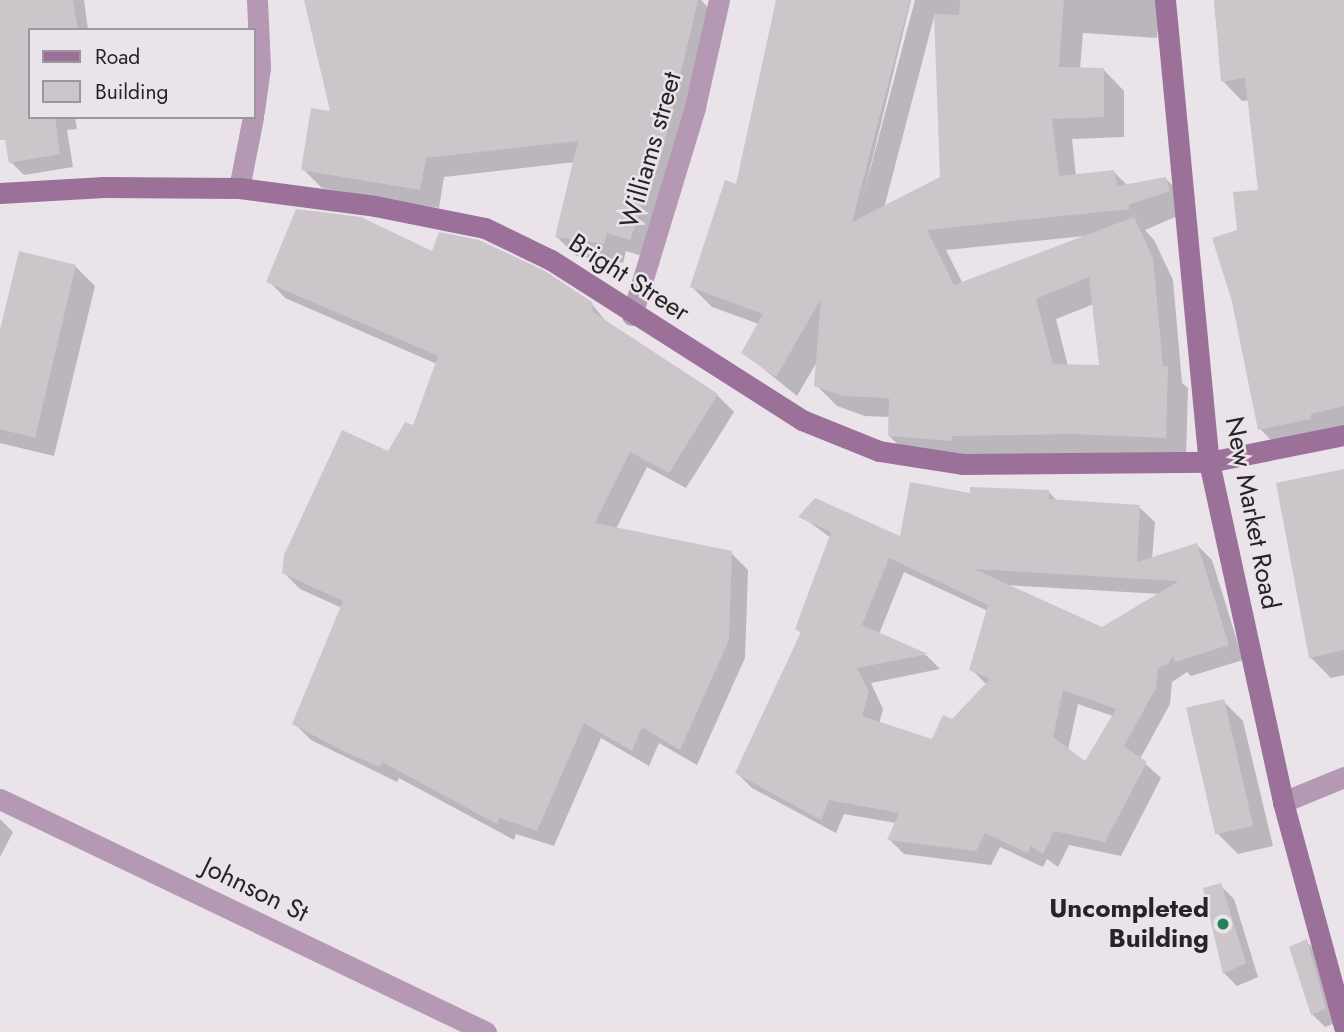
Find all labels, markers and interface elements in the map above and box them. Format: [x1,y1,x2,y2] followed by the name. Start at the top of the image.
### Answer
[28,28,256,119] legend
[95,42,140,72] text: Road
[614,69,688,231] street label: Williams street
[95,77,168,107] text: Building
[563,227,695,329] street label: Bright Streer
[1218,414,1286,612] street label: New Market Road
[197,851,313,929] street label: Johnson St
[1049,893,1209,954] place label: Uncompleted Building
[1215,916,1231,932] marker: Uncompleted Building

